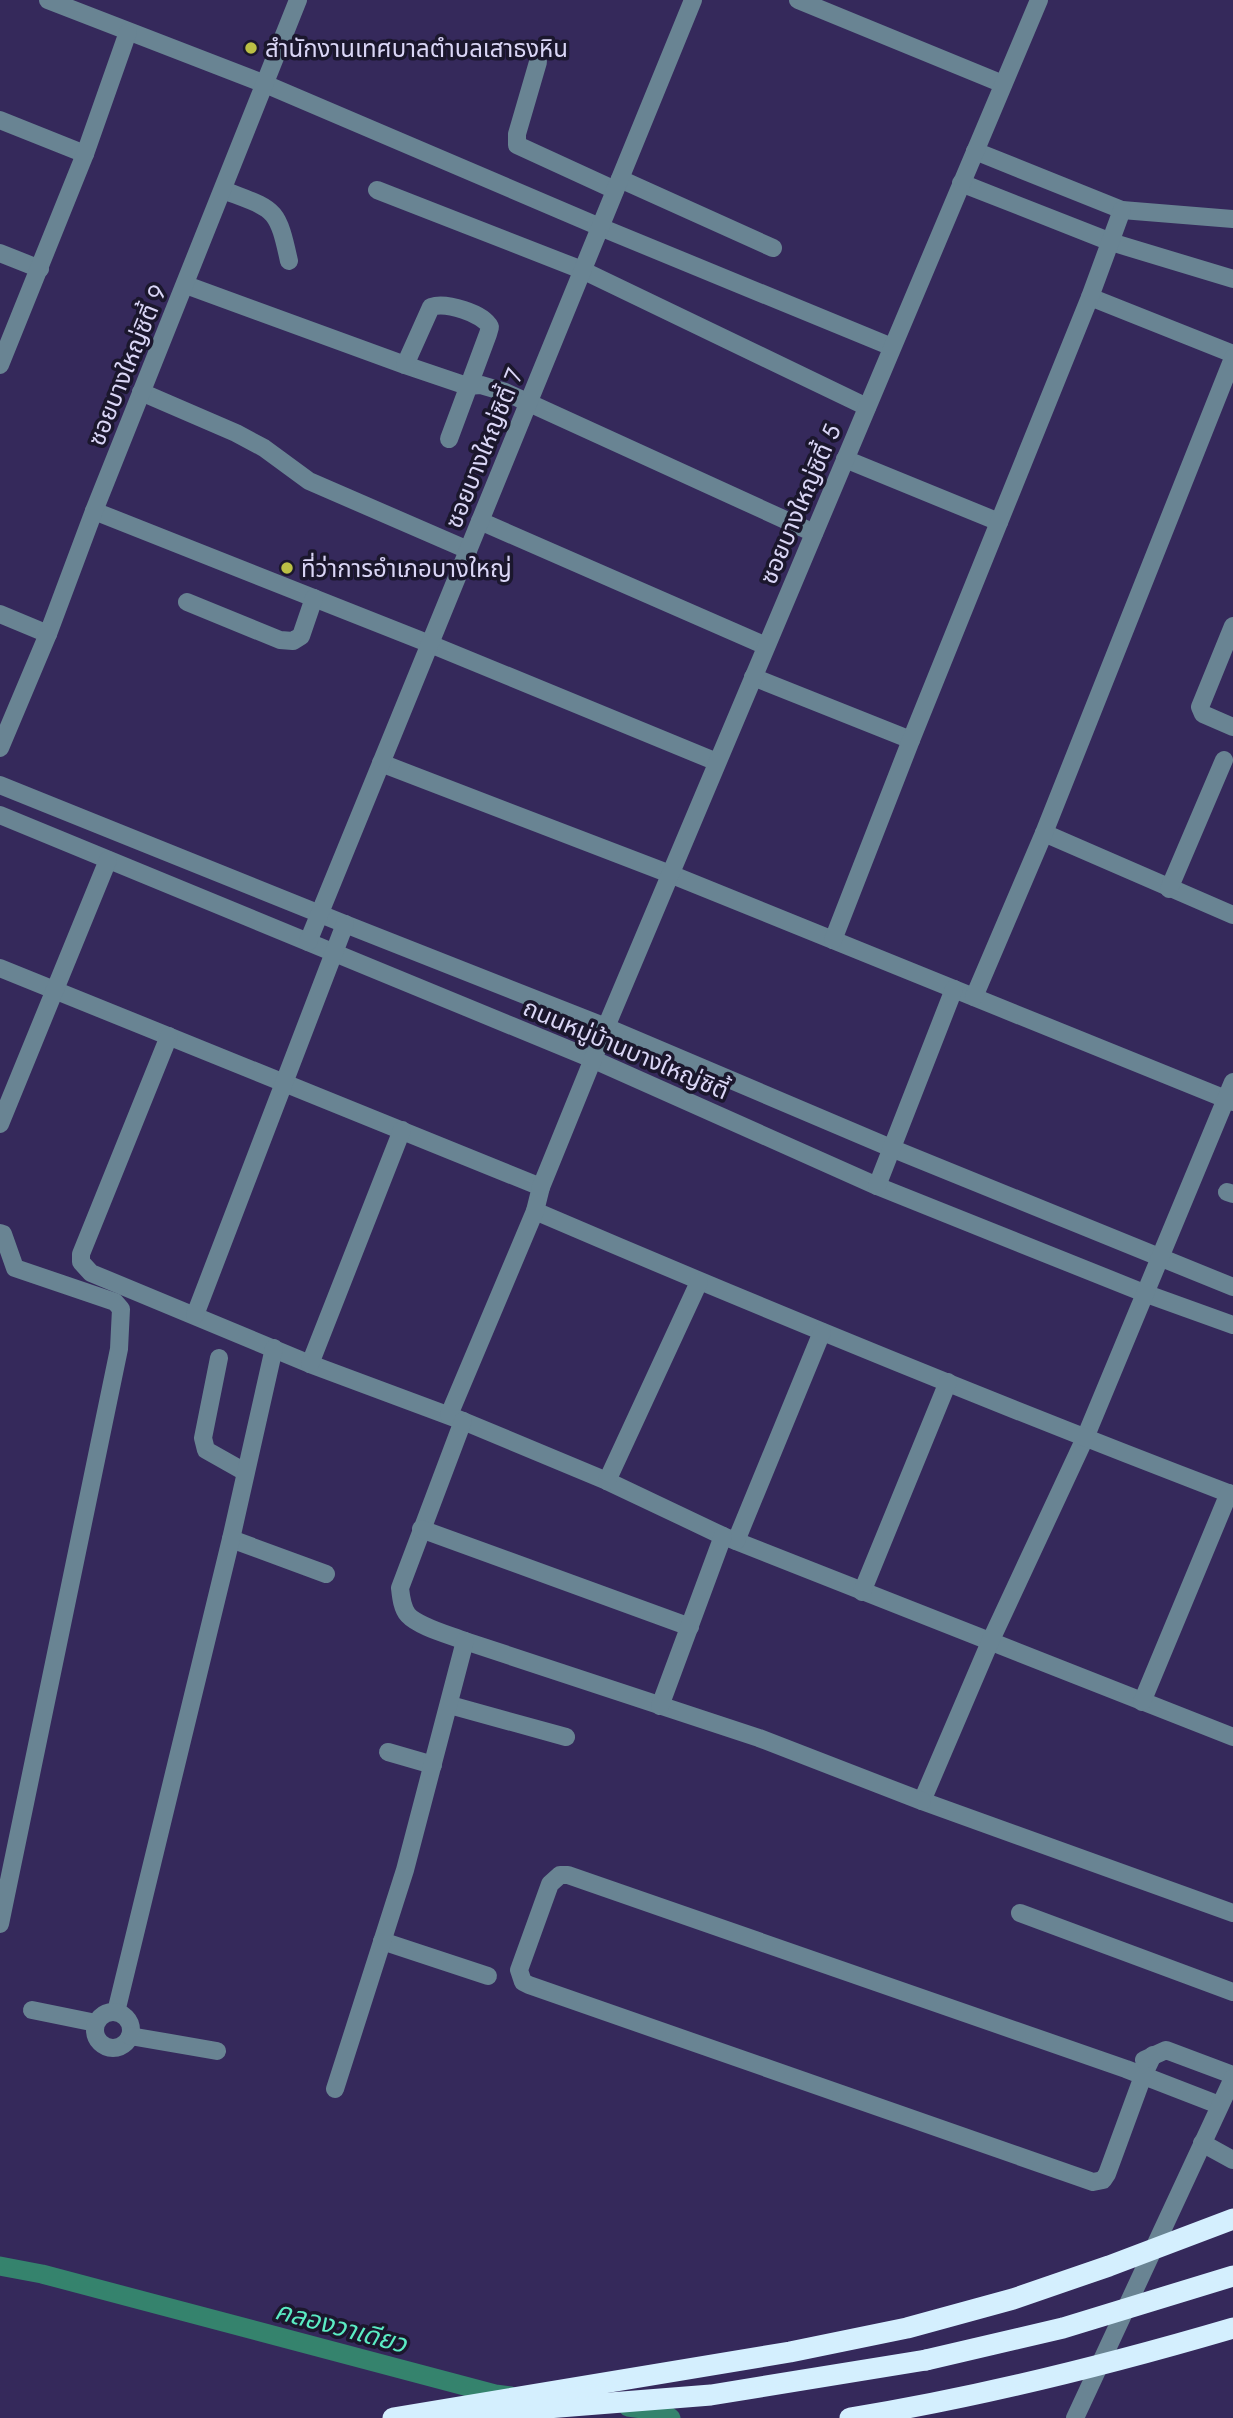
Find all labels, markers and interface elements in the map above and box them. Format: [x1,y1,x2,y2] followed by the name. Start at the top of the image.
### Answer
[265,31,568,66] place label: สำนักงานเทศบาลตำบลเสาธงหิน
[243,40,259,56] marker: สำนักงานเทศบาลตำบลเสาธงหิน
[79,279,175,451] street label: ซอยบางใหญ่ซิตี้ 9
[436,362,532,533] street label: ซอยบางใหญ่ซิตี้ 7
[751,419,849,589] street label: ซอยบางใหญ่ซิตี้ 5
[301,551,512,586] place label: ที่ว่าการอำเภอบางใหญ่
[279,560,295,576] marker: ที่ว่าการอำเภอบางใหญ่
[518,990,734,1108] street label: ถนนหมู่บ้านบางใหญ่ซิตี้
[271,2291,412,2363] water label: คลองวาเดียว

